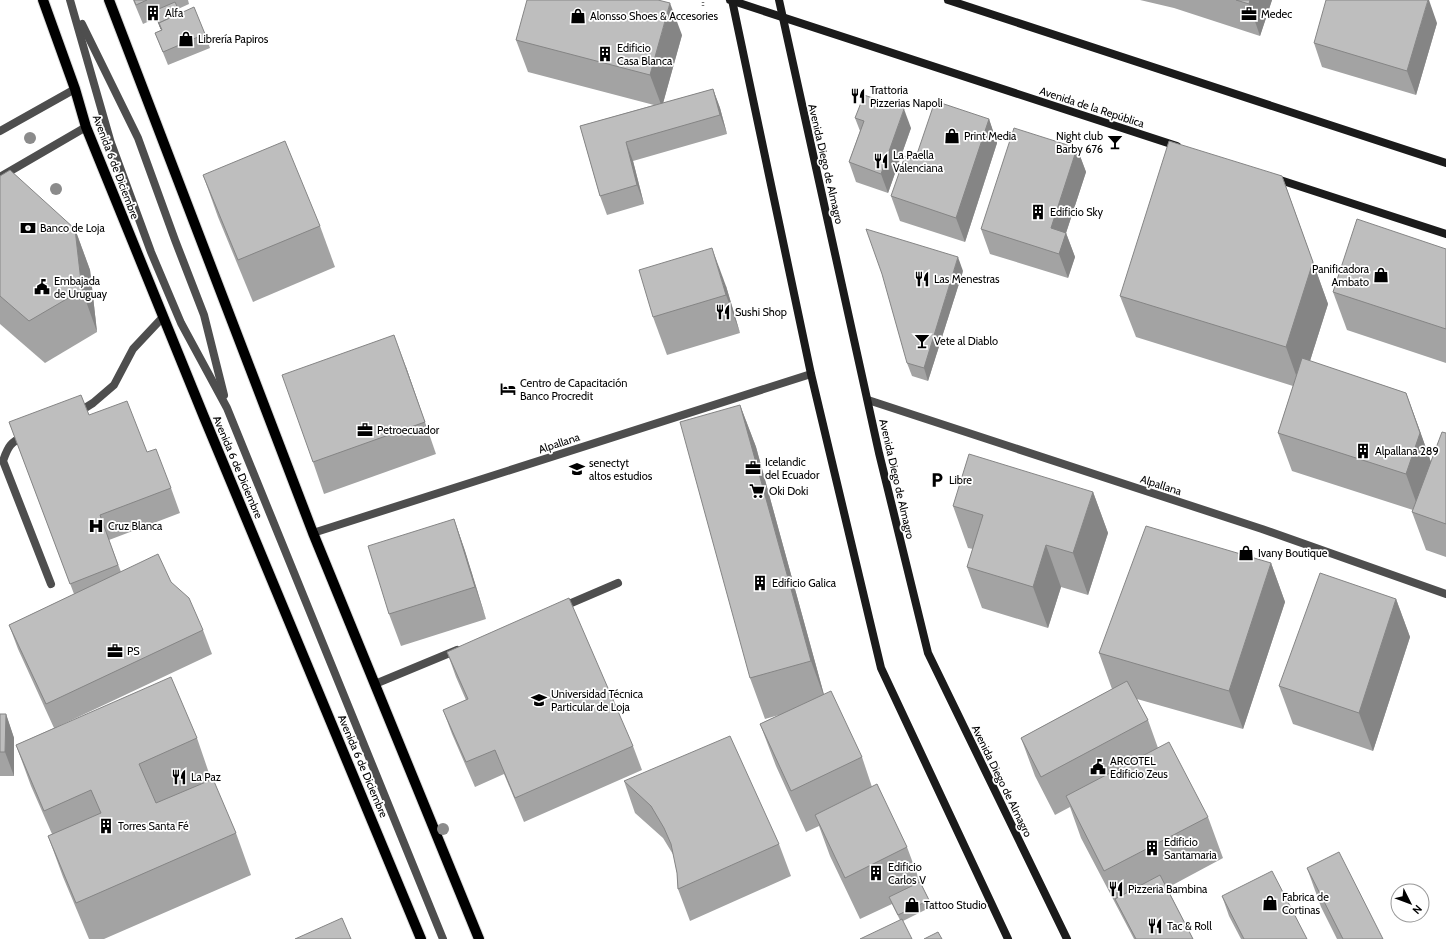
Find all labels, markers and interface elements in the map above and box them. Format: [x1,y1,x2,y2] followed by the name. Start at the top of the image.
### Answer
[144,4,162,22] building icon: Alfa
[1240,5,1258,23] office icon: Medec
[165,6,184,20] place label: Alfa
[569,7,587,25] shop icon: Alonsso Shoes & Accesories
[1261,7,1292,21] place label: Medec
[590,9,718,23] place label: Alonsso Shoes & Accesories
[177,30,195,48] shop icon: Librería Papiros
[198,32,269,46] place label: Librería Papiros
[617,41,673,68] place label: Edificio Casa Blanca
[596,45,614,63] building icon: Edificio Casa Blanca
[870,83,943,110] place label: Trattoria Pizzerias Napoli
[1038,83,1147,131] street label: Avenida de la República
[849,87,867,105] restaurant icon: Trattoria Pizzerias Napoli
[805,103,847,225] street label: Avenida Diego de Almagro
[90,113,142,221] street label: Avenida 6 de Diciembre
[943,127,961,145] shop icon: Print Media
[964,129,1017,143] place label: Print Media
[1056,129,1103,156] place label: Night club Barby 676
[1106,133,1124,151] bar icon: Night club Barby 676
[893,148,944,175] place label: La Paella Valenciana
[872,152,890,170] restaurant icon: La Paella Valenciana
[1029,203,1047,221] building icon: Edificio Sky
[1050,205,1103,219] place label: Edificio Sky
[19,219,37,237] bank icon: Banco de Loja
[40,221,105,235] place label: Banco de Loja
[1312,262,1370,289] place label: Panificadora Ambato
[1372,266,1390,284] shop icon: Panificadora Ambato
[913,270,931,288] restaurant icon: Las Menestras
[934,272,1000,286] place label: Las Menestras
[54,274,108,301] place label: Embajada de Uruguay
[33,278,51,296] public building icon: Embajada de Uruguay
[714,303,732,321] restaurant icon: Sushi Shop
[735,305,787,319] place label: Sushi Shop
[913,332,931,350] bar icon: Vete al Diablo
[934,334,998,348] place label: Vete al Diablo
[520,376,627,403] place label: Centro de Capacitación Banco Procredit
[499,380,517,398] hotel icon: Centro de Capacitación Banco Procredit
[210,413,266,521] street label: Avenida 6 de Diciembre
[876,418,918,540] street label: Avenida Diego de Almagro
[356,421,374,439] office icon: Petroecuador
[377,423,440,437] place label: Petroecuador
[537,430,582,456] street label: Alpallana
[1354,442,1372,460] building icon: Alpallana 289
[1375,444,1439,458] place label: Alpallana 289
[765,455,820,482] place label: Icelandic del Ecuador
[589,456,653,483] place label: senectyt altos estudios
[744,459,762,477] office icon: Icelandic del Ecuador
[568,460,586,478] school or university icon: senectyt altos estudios
[928,471,946,489] parking icon: Libre
[1139,472,1184,498] street label: Alpallana
[949,473,972,487] place label: Libre
[748,482,766,500] supermarket icon: Oki Doki
[769,484,808,498] place label: Oki Doki
[87,517,105,535] hospital icon: Cruz Blanca
[108,519,163,533] place label: Cruz Blanca
[1237,544,1255,562] shop icon: Ivany Boutique
[1258,546,1328,560] place label: Ivany Boutique
[751,574,769,592] building icon: Edificio Galica
[772,576,837,590] place label: Edificio Galica
[106,642,124,660] office icon: PS
[127,644,140,658] place label: PS
[551,687,644,714] place label: Universidad Técnica Particular de Loja
[530,691,548,709] school or university icon: Universidad Técnica Particular de Loja
[335,712,391,820] street label: Avenida 6 de Diciembre
[969,723,1035,839] street label: Avenida Diego de Almagro
[1110,754,1168,781] place label: ARCOTEL Edificio Zeus
[1089,758,1107,776] public building icon: ARCOTEL Edificio Zeus
[170,768,188,786] restaurant icon: La Paz
[191,770,221,784] place label: La Paz
[97,817,115,835] building icon: Torres Santa Fé
[118,819,189,833] place label: Torres Santa Fé
[1164,835,1217,862] place label: Edificio Santamaria
[1143,839,1161,857] building icon: Edificio Santamaria
[888,860,926,887] place label: Edificio Carlos V
[867,864,885,882] building icon: Edificio Carlos V
[1107,880,1125,898] restaurant icon: Pizzeria Bambina
[1128,882,1208,896] place label: Pizzeria Bambina
[1390,883,1430,923] north arrow
[1282,890,1329,917] place label: Fabrica de Cortinas
[1261,894,1279,912] shop icon: Fabrica de Cortinas
[903,896,921,914] shop icon: Tattoo Studio
[924,898,987,912] place label: Tattoo Studio
[1410,902,1425,917] text: N
[1146,917,1164,935] restaurant icon: Tac & Roll
[1167,919,1212,933] place label: Tac & Roll

